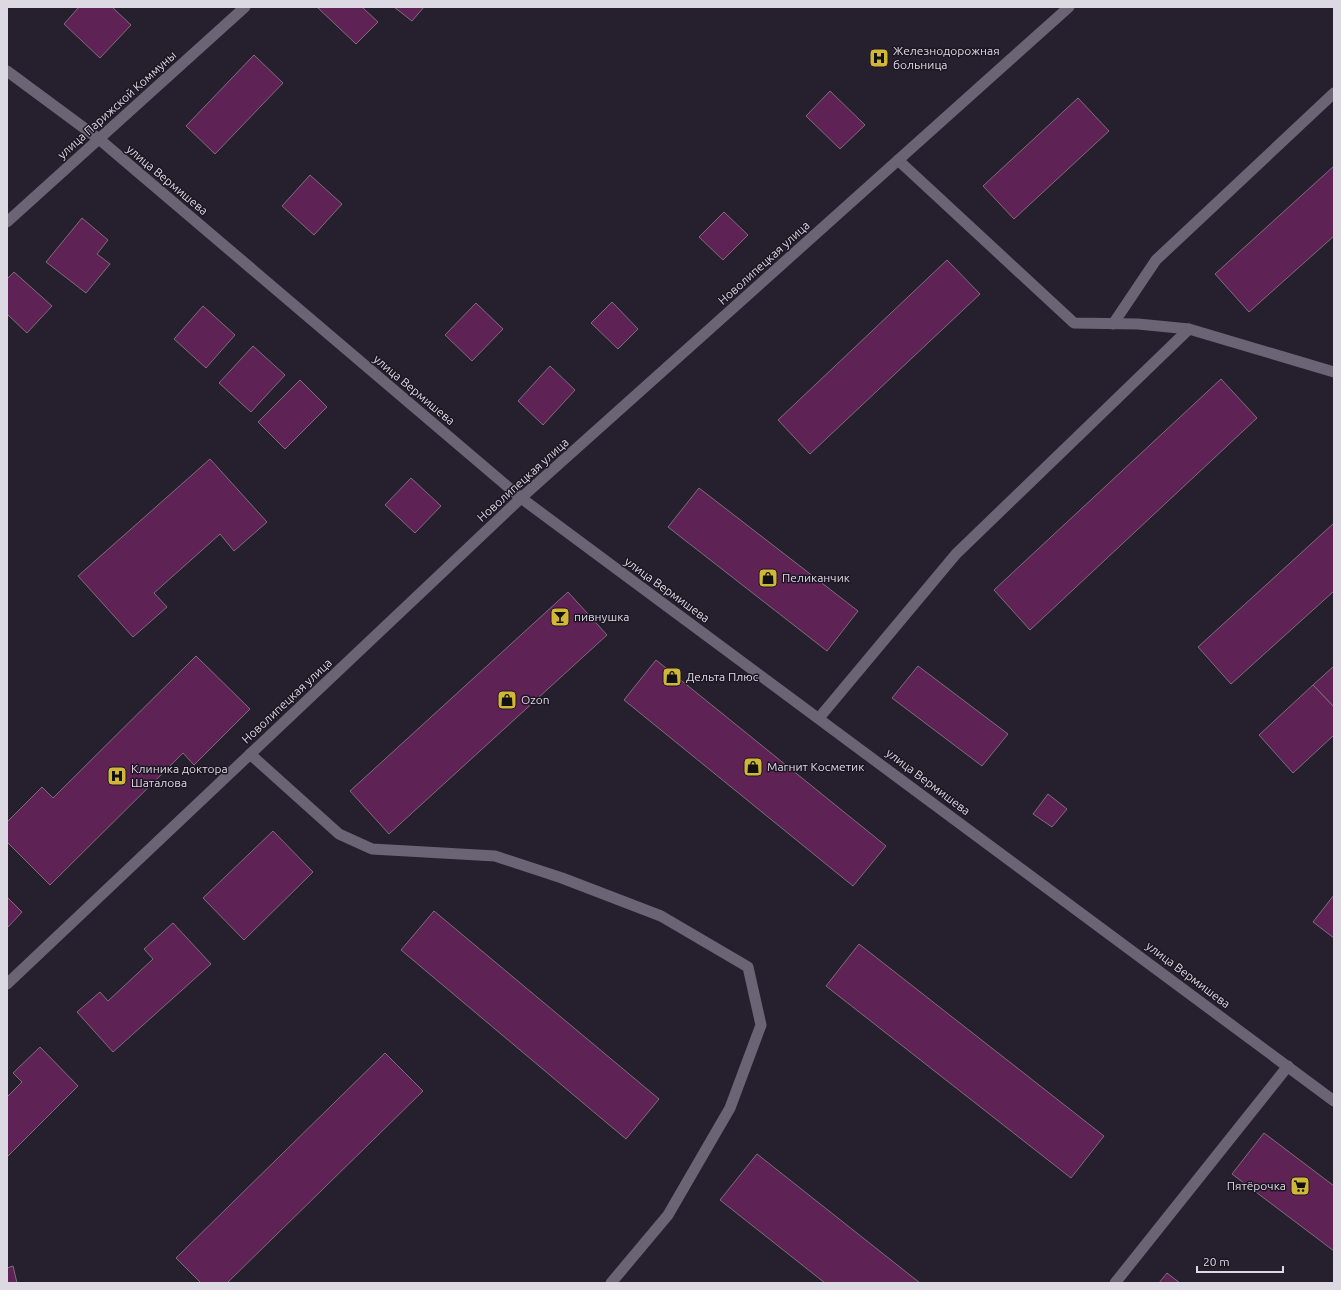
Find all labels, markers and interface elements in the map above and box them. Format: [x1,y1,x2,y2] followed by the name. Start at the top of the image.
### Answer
[893,44,1000,71] place label: Железнодорожная больница
[868,47,890,69] hospital icon: Железнодорожная больница
[55,48,178,161] street label: улица Парижской Коммуны
[124,142,211,217] street label: улица Вермишева
[715,218,812,307] street label: Новолипецкая улица
[371,352,458,427] street label: улица Вермишева
[474,435,571,524] street label: Новолипецкая улица
[622,554,712,625] street label: улица Вермишева
[757,567,779,589] shop icon: Пеликанчик
[782,571,850,584] place label: Пеликанчик
[549,606,571,628] bar icon: пивнушка
[574,610,629,623] place label: пивнушка
[239,656,334,746] street label: Новолипецкая улица
[661,666,683,688] shop icon: Дельта Плюс
[686,670,759,683] place label: Дельта Плюс
[496,689,518,711] shop icon: Ozon
[521,693,550,706] place label: Ozon
[884,746,973,817] street label: улица Вермишева
[742,756,764,778] shop icon: Магнит Косметик
[767,760,864,773] place label: Магнит Косметик
[131,762,228,789] place label: Клиника доктора Шаталова
[106,765,128,787] hospital icon: Клиника доктора Шаталова
[1144,939,1233,1010] street label: улица Вермишева
[1289,1175,1311,1197] supermarket icon: Пятёрочка
[1227,1179,1286,1192] place label: Пятёрочка
[1197,1248,1283,1274] scale bar
[1203,1255,1230,1268] text: 20 m

